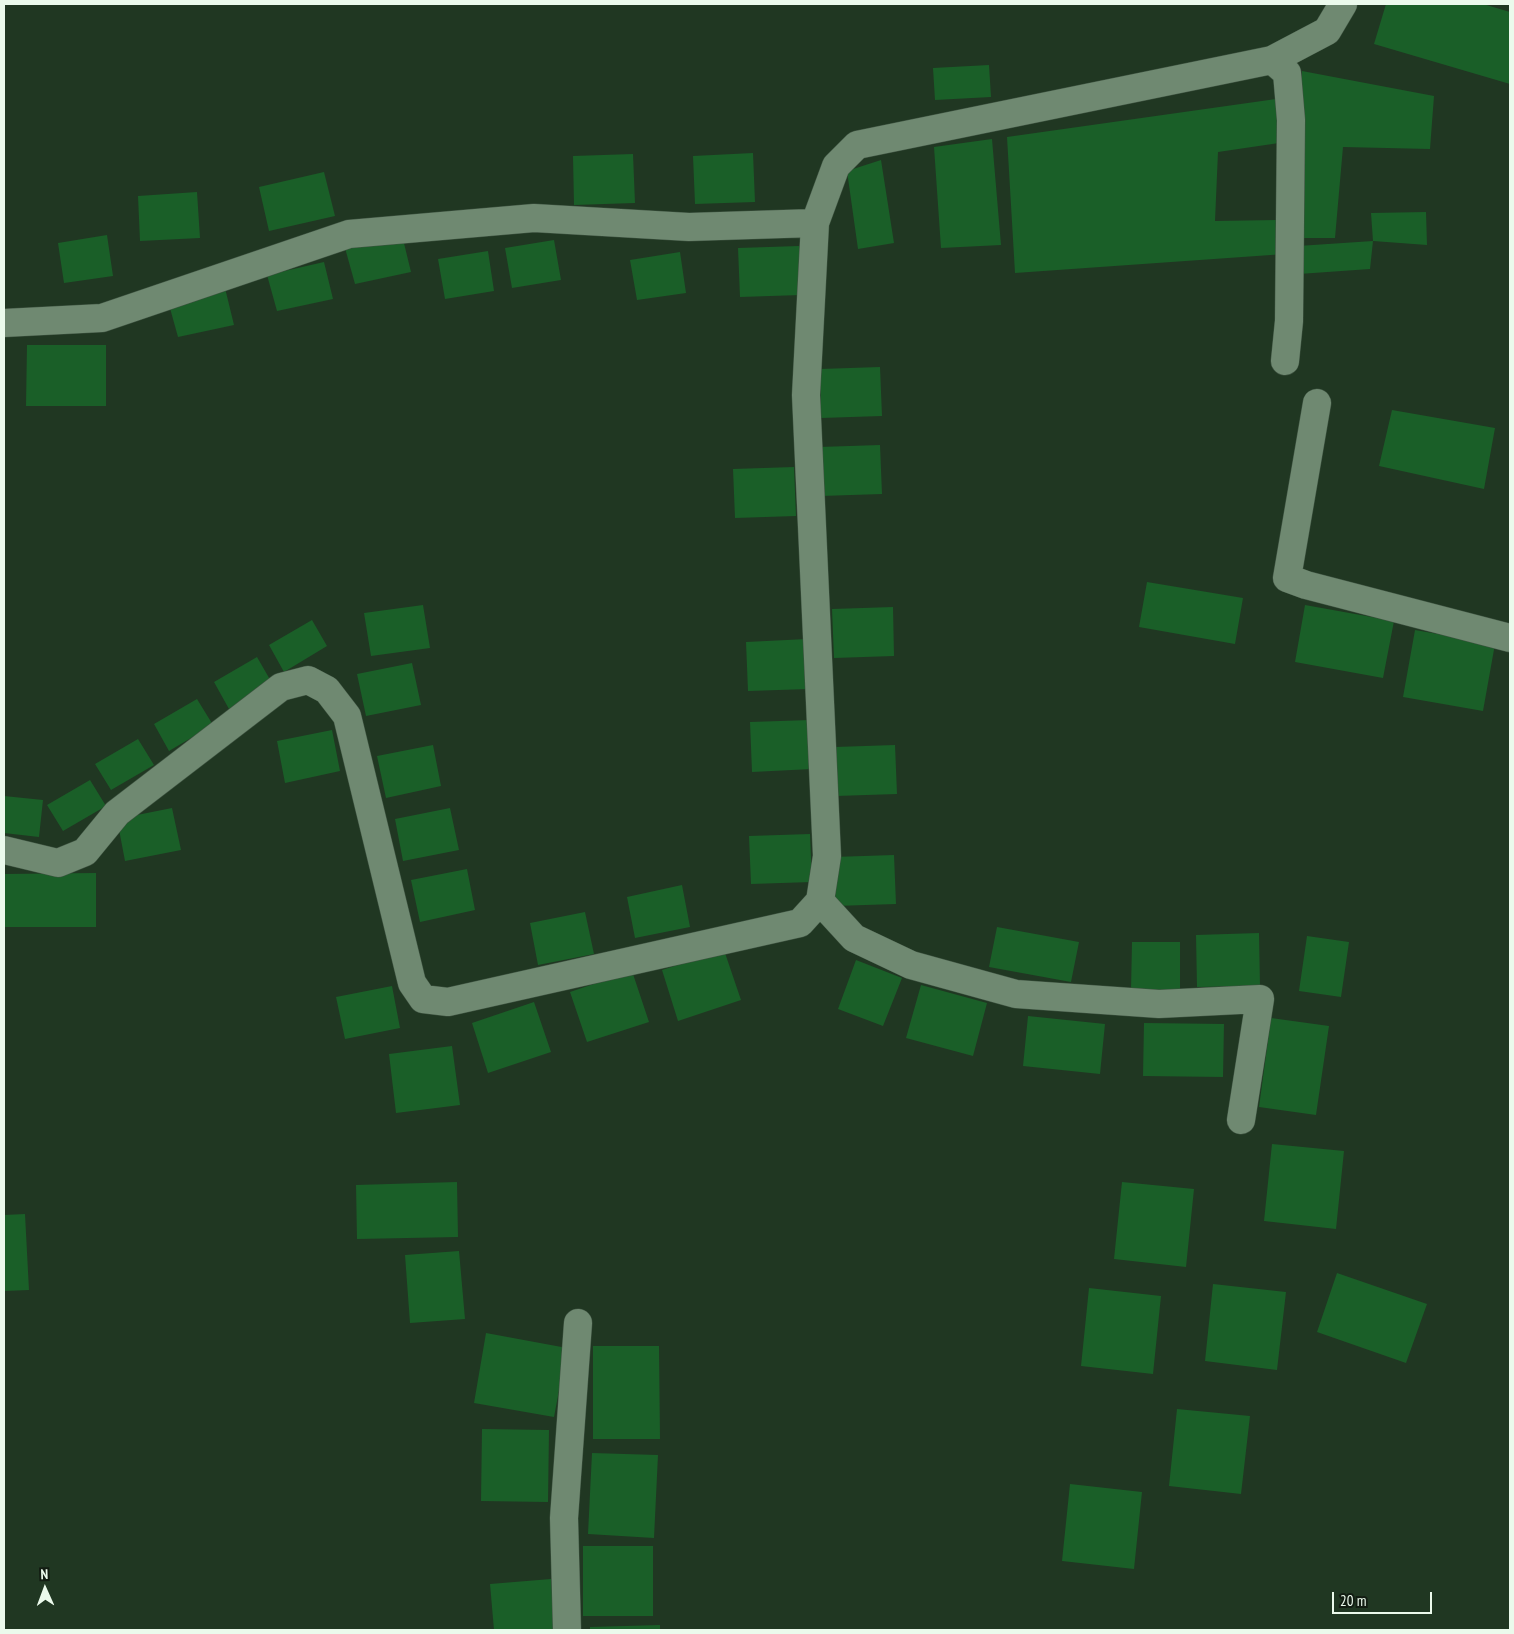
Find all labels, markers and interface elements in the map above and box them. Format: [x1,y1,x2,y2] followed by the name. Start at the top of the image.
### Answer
[20,1564,70,1614] north arrow
[40,1565,49,1583] text: N
[1334,1582,1434,1614] scale bar
[1340,1591,1366,1610] text: 20 m

